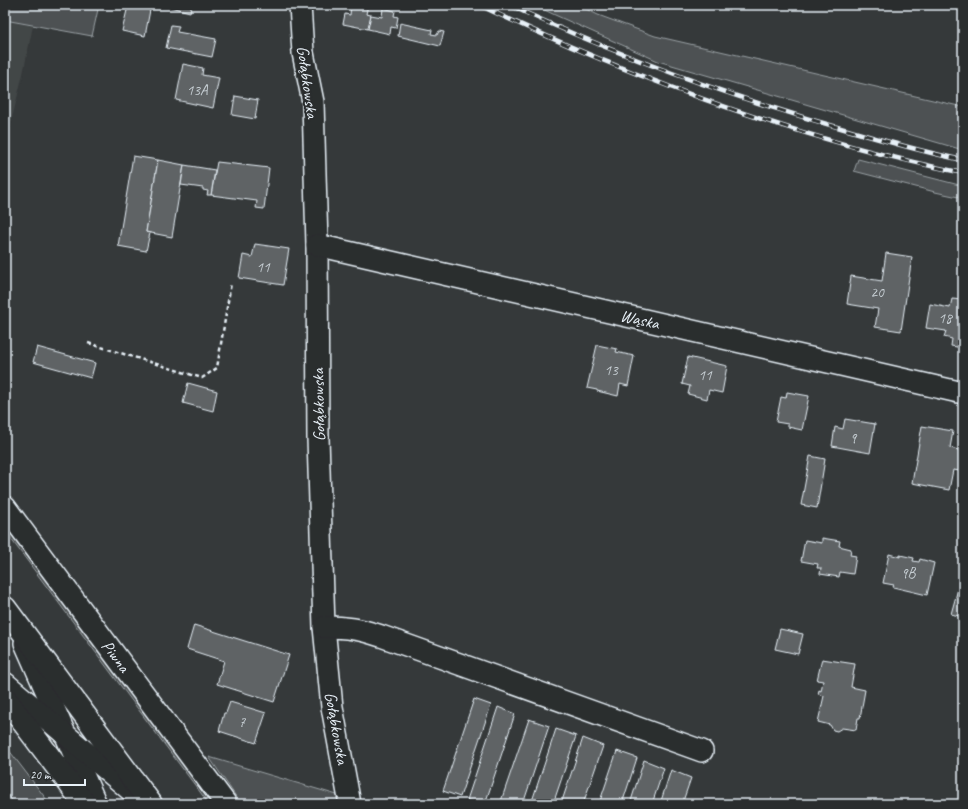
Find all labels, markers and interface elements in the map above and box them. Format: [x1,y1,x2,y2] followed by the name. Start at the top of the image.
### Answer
[292,45,323,121] street label: Gołąbkowska
[186,81,209,100] house number: 13A
[256,258,271,277] house number: 11
[870,283,885,302] house number: 20
[618,305,663,334] street label: Wąska
[938,309,953,328] house number: 18
[604,361,619,380] house number: 13
[698,366,713,385] house number: 11
[307,367,330,442] street label: Gołąbkowska
[850,429,858,448] house number: 9
[901,564,916,583] house number: 9B
[97,636,135,677] street label: Piwna
[320,690,353,767] street label: Gołąbkowska
[239,713,247,732] house number: 7
[24,761,85,787] scale bar
[30,767,52,783] text: 20 m

